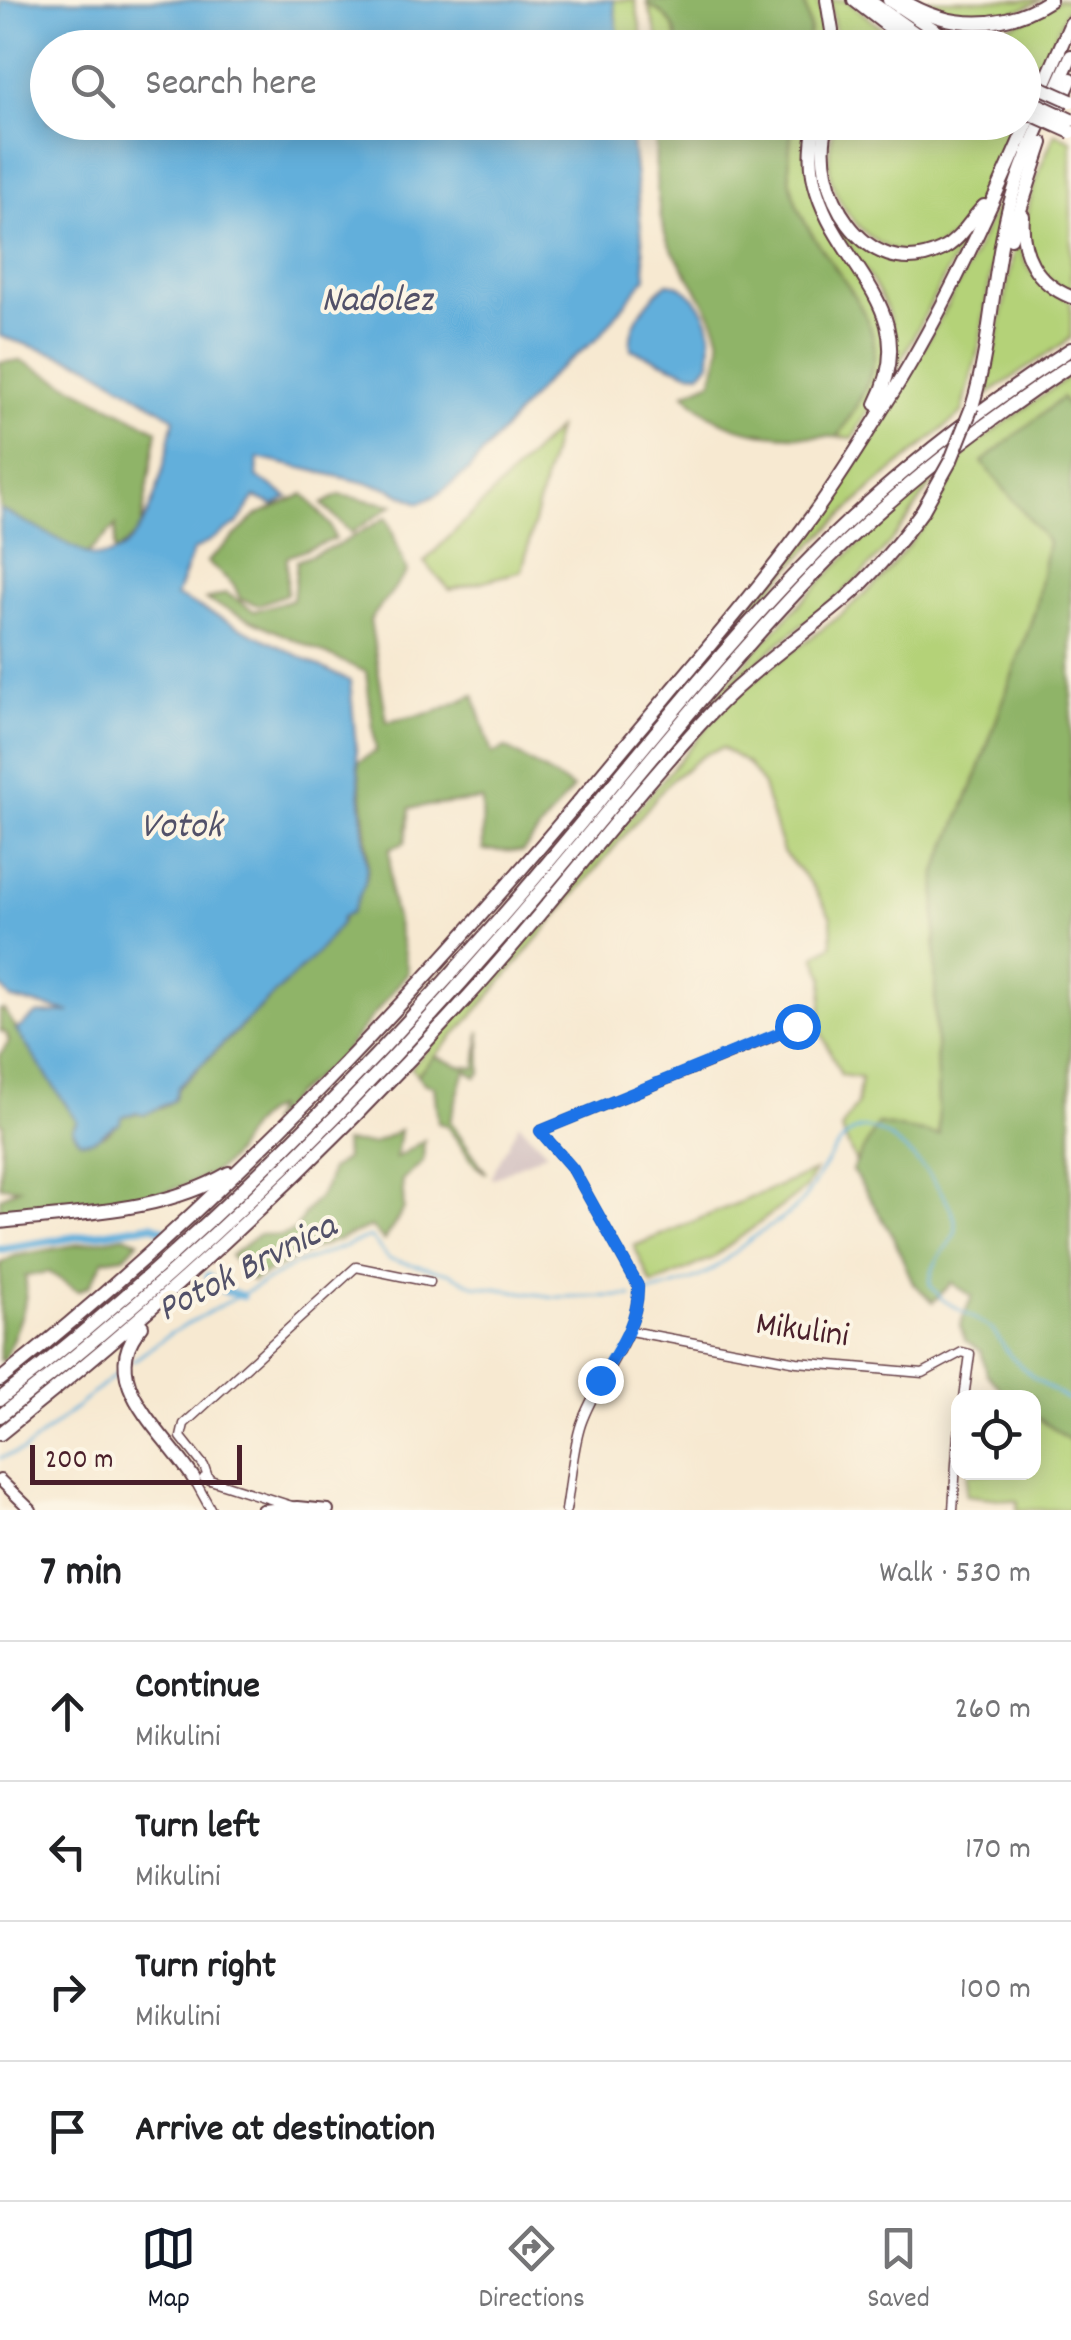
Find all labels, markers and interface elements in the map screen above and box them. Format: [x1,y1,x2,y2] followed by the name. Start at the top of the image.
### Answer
[30,30,1041,140] search box
[65,58,120,113] icon: search
[145,58,317,113] text: Search here
[321,275,434,330] water label: Nadolez
[140,801,225,856] water label: Votok
[775,1004,821,1050] route start
[149,1200,349,1339] water label: Potok Brvnica
[752,1301,852,1363] street label: Mikulini
[578,1358,624,1404] route end
[951,1390,1041,1480] map controls
[951,1390,1041,1480] button: locate
[30,1440,242,1484] scale bar
[45,1442,113,1482] text: 200 m
[40,1545,122,1605] text: 7 min
[879,1552,1031,1598] text: Walk · 530 m
[135,1661,260,1716] text: Continue
[40,1684,95,1739] icon: ahead
[955,1688,1031,1734] text: 260 m
[135,1716,221,1762] text: Mikulini
[135,1801,260,1856] text: Turn left
[40,1824,95,1879] icon: left
[965,1828,1031,1874] text: 170 m
[135,1856,221,1902] text: Mikulini
[135,1941,276,1996] text: Turn right
[40,1964,95,2019] icon: right
[960,1968,1031,2014] text: 100 m
[135,1996,221,2042] text: Mikulini
[40,2104,95,2159] icon: arrive
[135,2104,435,2159] text: Arrive at destination
[141,2221,196,2321] tab: Map
[479,2221,585,2321] tab: Directions
[867,2221,930,2321] tab: Saved

